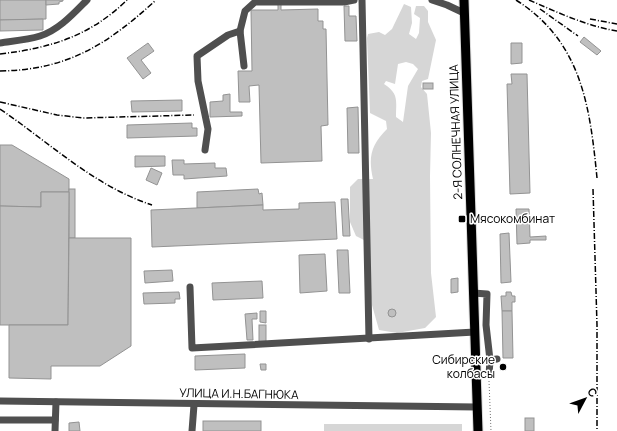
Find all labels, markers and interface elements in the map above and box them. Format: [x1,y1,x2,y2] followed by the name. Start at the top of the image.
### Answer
[445,64,466,200] street label: 2-Я СОЛНЕЧНАЯ УЛИЦА
[470,210,555,227] place label: Мясокомбинат
[457,214,467,224] marker: Мясокомбинат
[432,351,495,382] place label: Сибирские колбасы
[498,362,508,372] marker: Сибирские колбасы
[565,379,605,419] north arrow
[179,384,299,403] street label: УЛИЦА И.Н.БАГНЮКА
[585,384,601,400] text: С

